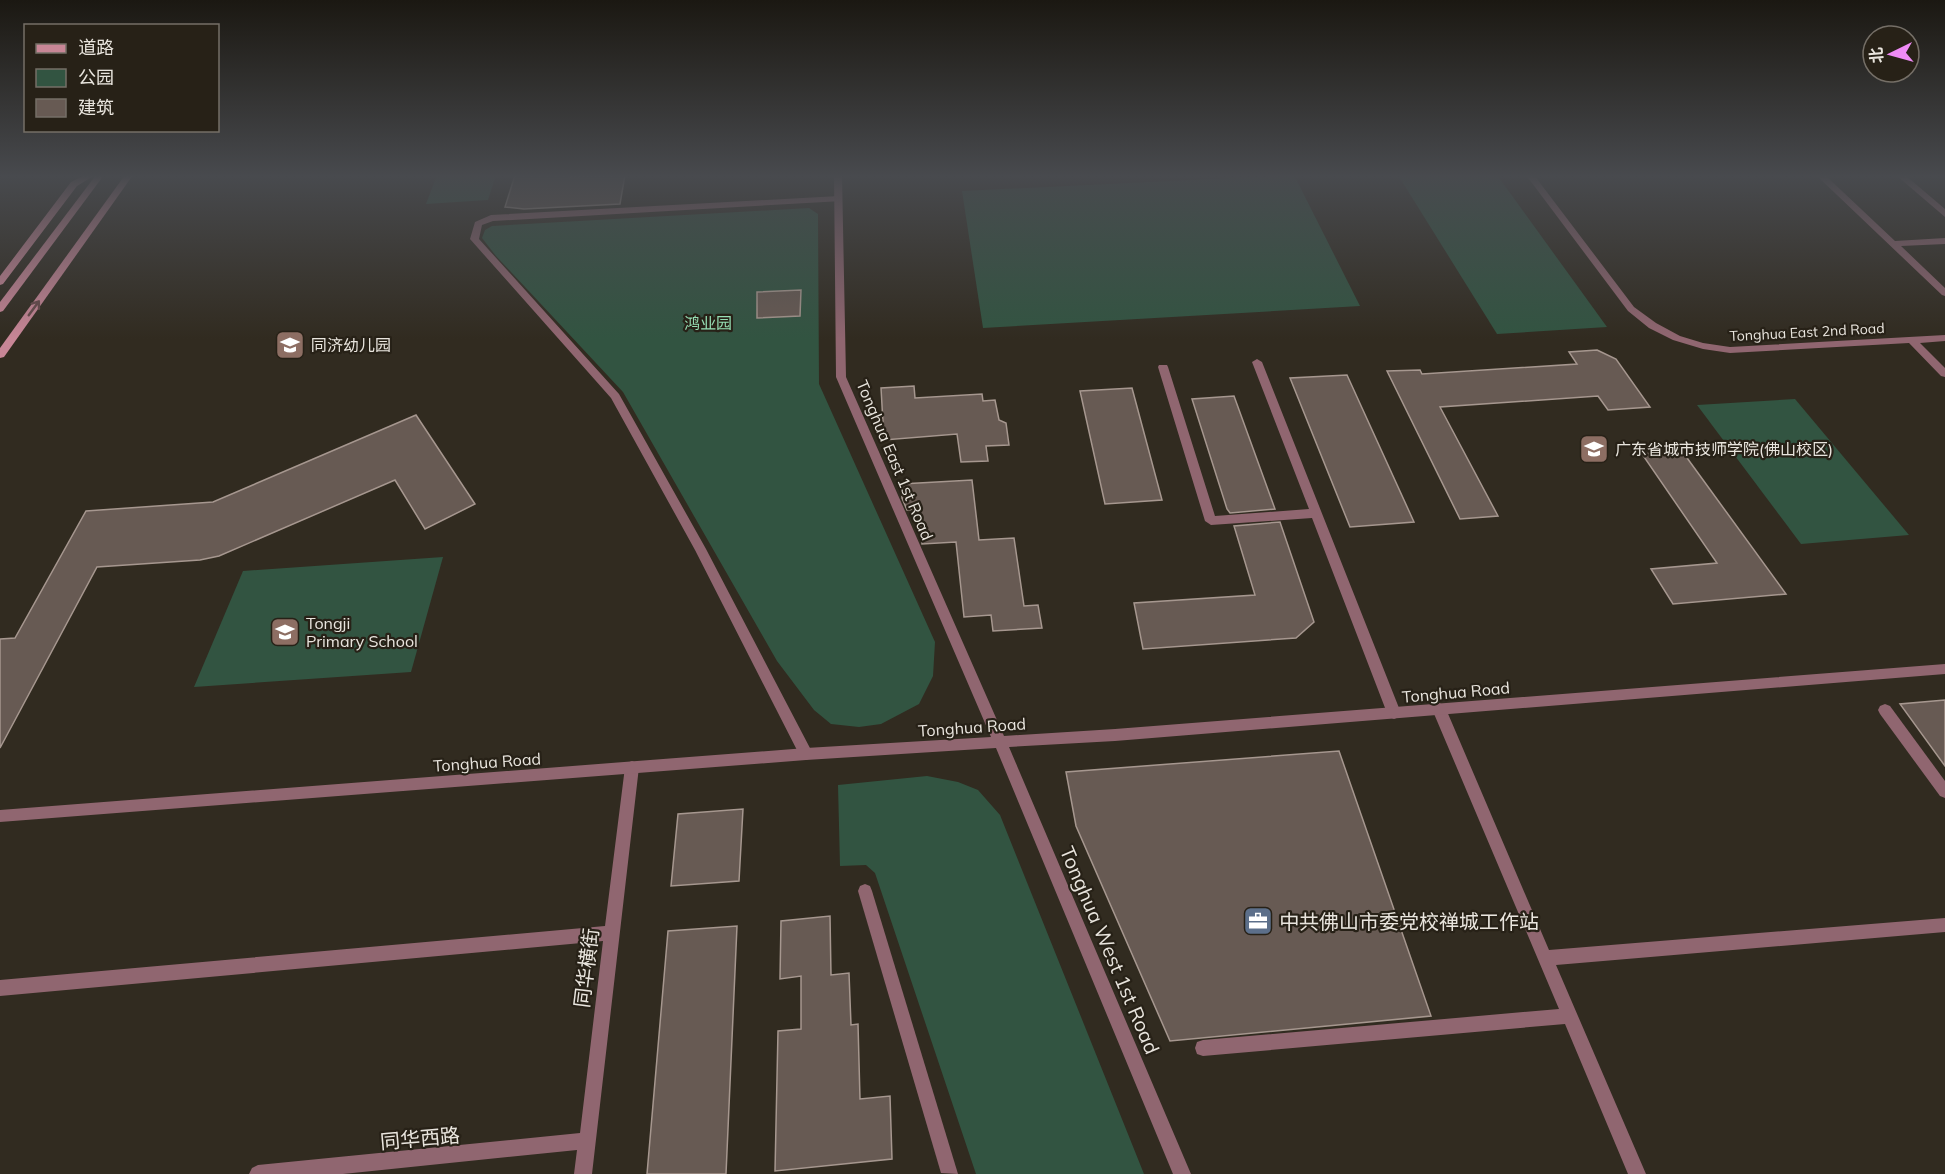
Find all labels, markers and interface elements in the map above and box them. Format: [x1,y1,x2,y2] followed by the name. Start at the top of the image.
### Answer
[24,24,219,132] legend
[1861,24,1921,84] north arrow
[78,36,114,59] text: 道路
[1865,46,1887,64] text: 北
[78,66,114,89] text: 公园
[78,96,114,119] text: 建筑
[28,300,40,316] one-way arrow
[684,313,732,333] park label: 鸿业园
[1729,319,1885,345] street label: Tonghua East 2nd Road
[274,329,306,361] school or university icon: 同济幼儿园
[311,335,391,355] place label: 同济幼儿园
[852,377,938,543] street label: Tonghua East 1st Road
[1578,433,1610,465] school or university icon: 广东省城市技师学院(佛山校区)
[1615,439,1833,459] place label: 广东省城市技师学院(佛山校区)
[306,613,418,651] place label: Tongji Primary School
[269,616,301,648] school or university icon: Tongji Primary School
[1401,677,1511,707] street label: Tonghua Road
[917,713,1027,741] street label: Tonghua Road
[432,748,542,776] street label: Tonghua Road
[1055,842,1165,1058] street label: Tonghua West 1st Road
[1242,905,1274,937] office icon: 中共佛山市委党校禅城工作站
[1279,909,1539,934] place label: 中共佛山市委党校禅城工作站
[569,927,603,1009] street label: 同华横街
[379,1122,461,1154] street label: 同华西路

